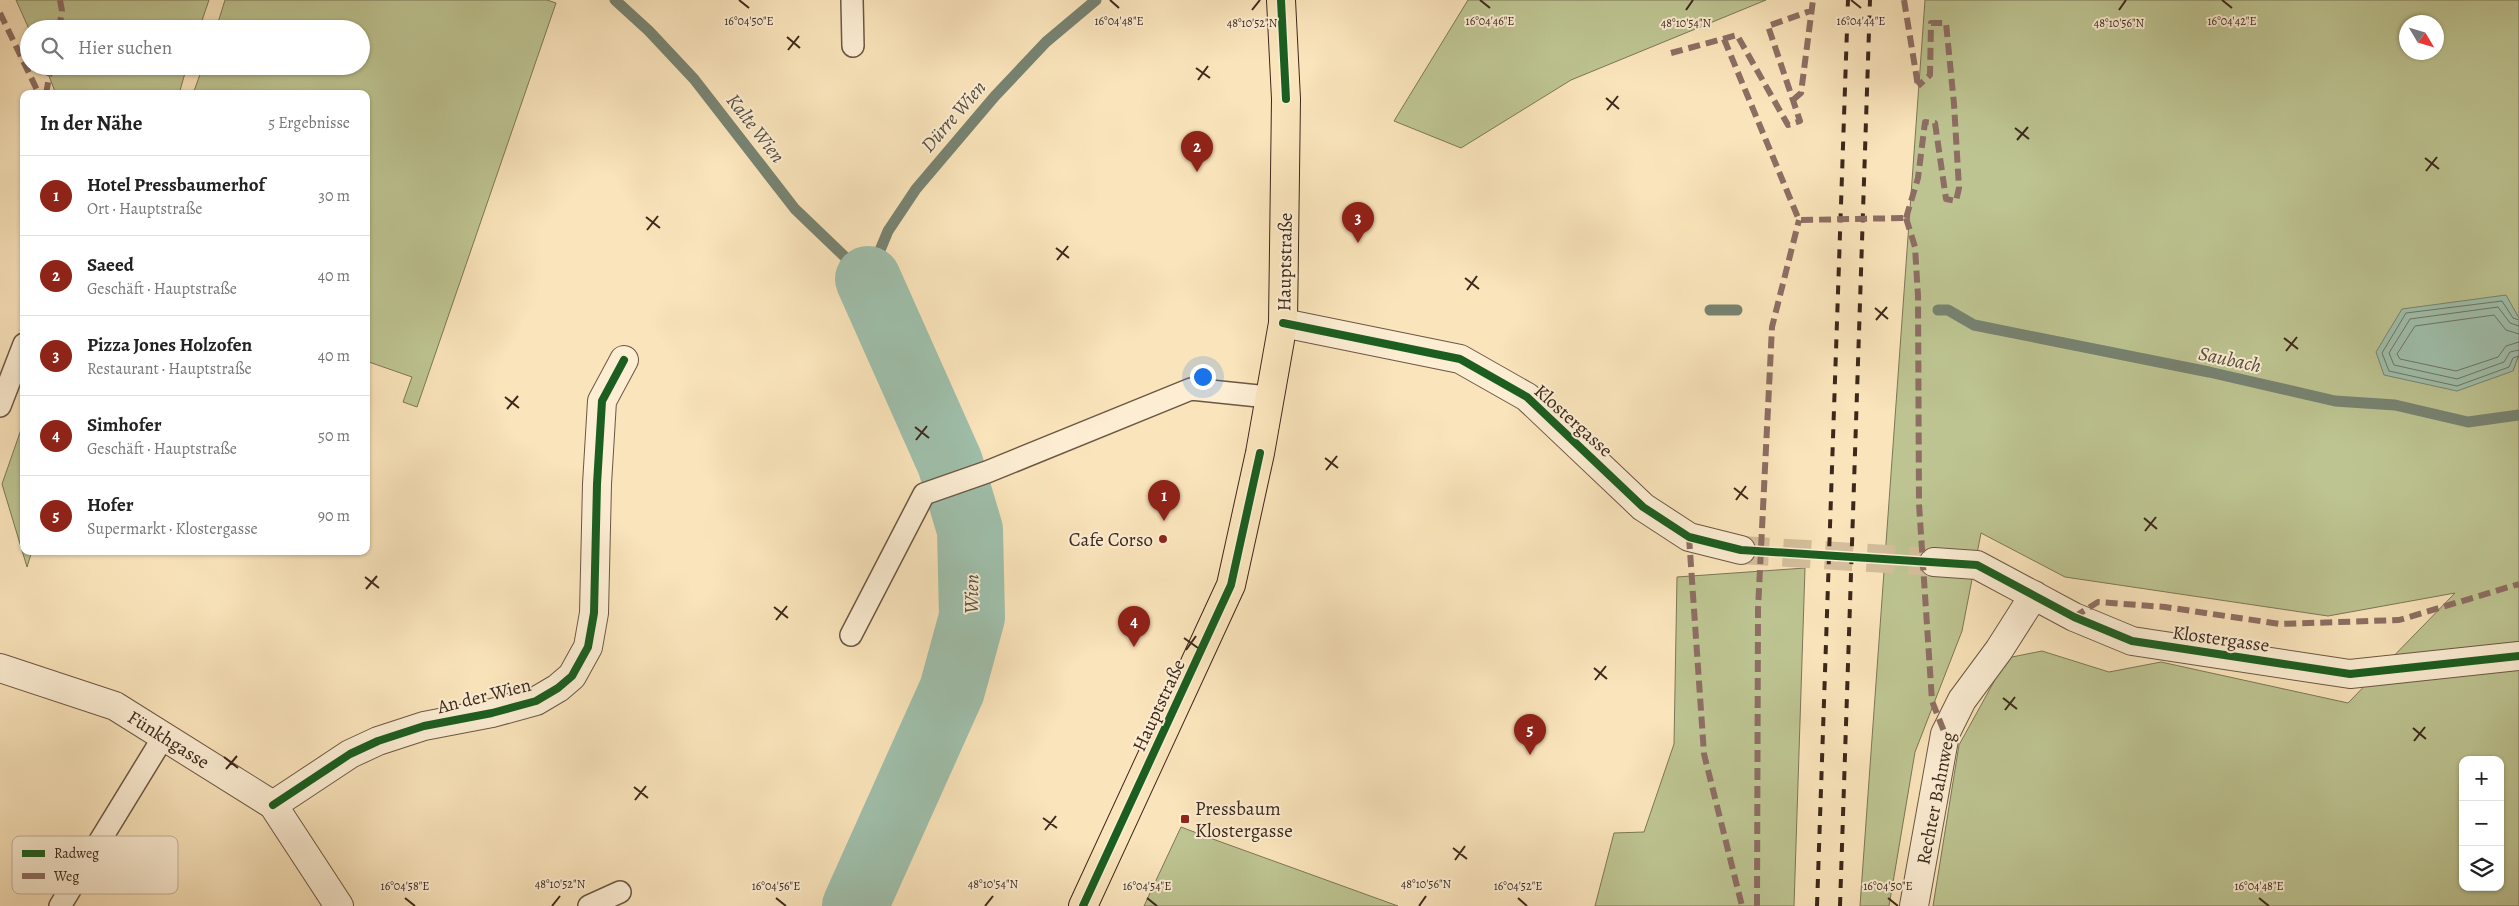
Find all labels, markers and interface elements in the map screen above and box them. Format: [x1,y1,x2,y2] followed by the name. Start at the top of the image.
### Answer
[724,13,774,29] text: 16°04'50"E
[1094,13,1144,29] text: 16°04'48"E
[1466,13,1514,29] text: 16°04'46"E
[1837,13,1885,29] text: 16°04'44"E
[2207,13,2257,29] text: 16°04'42"E
[1227,15,1278,31] text: 48°10'52"N
[1661,15,1712,31] text: 48°10'54"N
[2094,15,2145,31] text: 48°10'56"N
[2399,15,2444,60] north arrow
[20,20,370,75] search box
[38,34,66,62] icon: search
[78,35,172,61] text: Hier suchen
[915,75,992,158] water label: Dürre Wien
[720,88,791,169] water label: Kalte Wien
[40,109,142,137] text: In der Nähe
[268,112,350,134] text: 5 Ergebnisse
[1181,131,1213,172] pin: 2
[87,172,265,198] text: Hotel Pressbaumerhof
[53,185,59,207] text: 1
[318,185,350,207] text: 30 m
[87,198,202,220] text: Ort · Hauptstraße
[1342,202,1374,243] pin: 3
[1271,212,1299,312] street label: Hauptstraße
[87,252,134,278] text: Saeed
[52,265,60,287] text: 2
[318,265,350,287] text: 40 m
[87,278,237,300] text: Geschäft · Hauptstraße
[87,332,252,358] text: Pizza Jones Holzofen
[2196,340,2264,379] water label: Saubach
[53,345,59,367] text: 3
[318,345,350,367] text: 40 m
[87,358,252,380] text: Restaurant · Hauptstraße
[1190,364,1216,390] your location
[1528,378,1618,463] street label: Klostergasse
[87,412,162,438] text: Simhofer
[52,425,60,447] text: 4
[318,425,350,447] text: 50 m
[87,438,237,460] text: Geschäft · Hauptstraße
[1148,480,1180,521] pin: 1
[87,492,134,518] text: Hofer
[53,505,59,527] text: 5
[318,505,350,527] text: 90 m
[87,518,258,540] text: Supermarkt · Klostergasse
[1069,527,1153,553] place label: Cafe Corso
[1157,533,1169,545] marker: Cafe Corso
[958,574,985,614] water label: Wien
[1118,606,1150,647] pin: 4
[2171,619,2271,659] street label: Klostergasse
[1126,655,1192,756] street label: Hauptstraße
[434,672,534,720] street label: An der Wien
[123,704,214,775] street label: Fünkhgasse
[1514,714,1546,755] pin: 5
[1910,729,1962,867] street label: Rechter Bahnweg
[2459,756,2504,891] map controls
[2459,756,2504,801] button: +
[1195,796,1293,844] place label: Pressbaum Klostergasse
[2459,801,2504,846] button: −
[1179,813,1191,825] marker: Pressbaum Klostergasse
[12,836,178,894] legend
[54,844,99,863] text: Radweg
[2459,846,2504,891] button: layers
[53,867,79,886] text: Weg
[535,876,586,892] text: 48°10'52"N
[968,876,1019,892] text: 48°10'54"N
[1401,876,1452,892] text: 48°10'56"N
[381,878,429,894] text: 16°04'58"E
[752,878,800,894] text: 16°04'56"E
[1123,878,1171,894] text: 16°04'54"E
[1494,878,1542,894] text: 16°04'52"E
[1863,878,1913,894] text: 16°04'50"E
[2234,878,2284,894] text: 16°04'48"E

